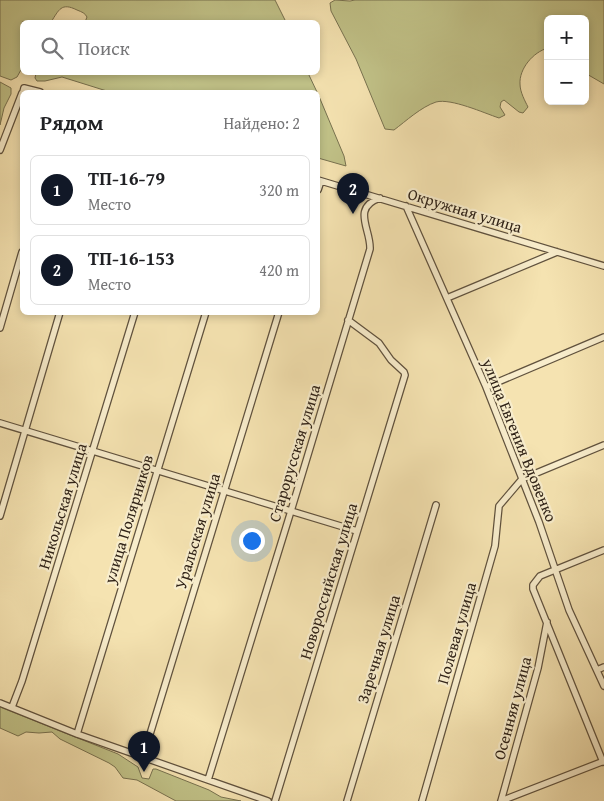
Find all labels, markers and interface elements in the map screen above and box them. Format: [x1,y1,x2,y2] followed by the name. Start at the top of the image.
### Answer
[544,15,589,105] map controls
[544,15,589,60] button: +
[20,20,320,75] search box
[38,34,66,62] icon: search
[78,34,130,62] text: Поиск
[544,60,589,105] button: −
[40,107,103,138] text: Рядом
[223,111,300,135] text: Найдено: 2
[88,164,165,192] text: ТП-16-79
[337,173,369,214] pin: 2
[53,178,61,202] text: 1
[259,178,299,202] text: 320 m
[405,181,525,239] street label: Окружная улица
[88,192,131,216] text: Место
[88,244,175,272] text: ТП-16-153
[53,258,61,282] text: 2
[259,258,299,282] text: 420 m
[88,272,131,296] text: Место
[476,354,564,525] street label: улица Евгения Вдовенко
[262,381,326,525] street label: Старорусская улица
[31,440,93,572] street label: Никольская улица
[97,451,159,587] street label: улица Полярников
[168,470,226,592] street label: Уральская улица
[293,499,363,662] street label: Новороссийская улица
[239,528,265,554] your location
[430,579,482,687] street label: Полевая улица
[350,591,406,706] street label: Заречная улица
[487,653,537,762] street label: Осенняя улица
[128,731,160,772] pin: 1

